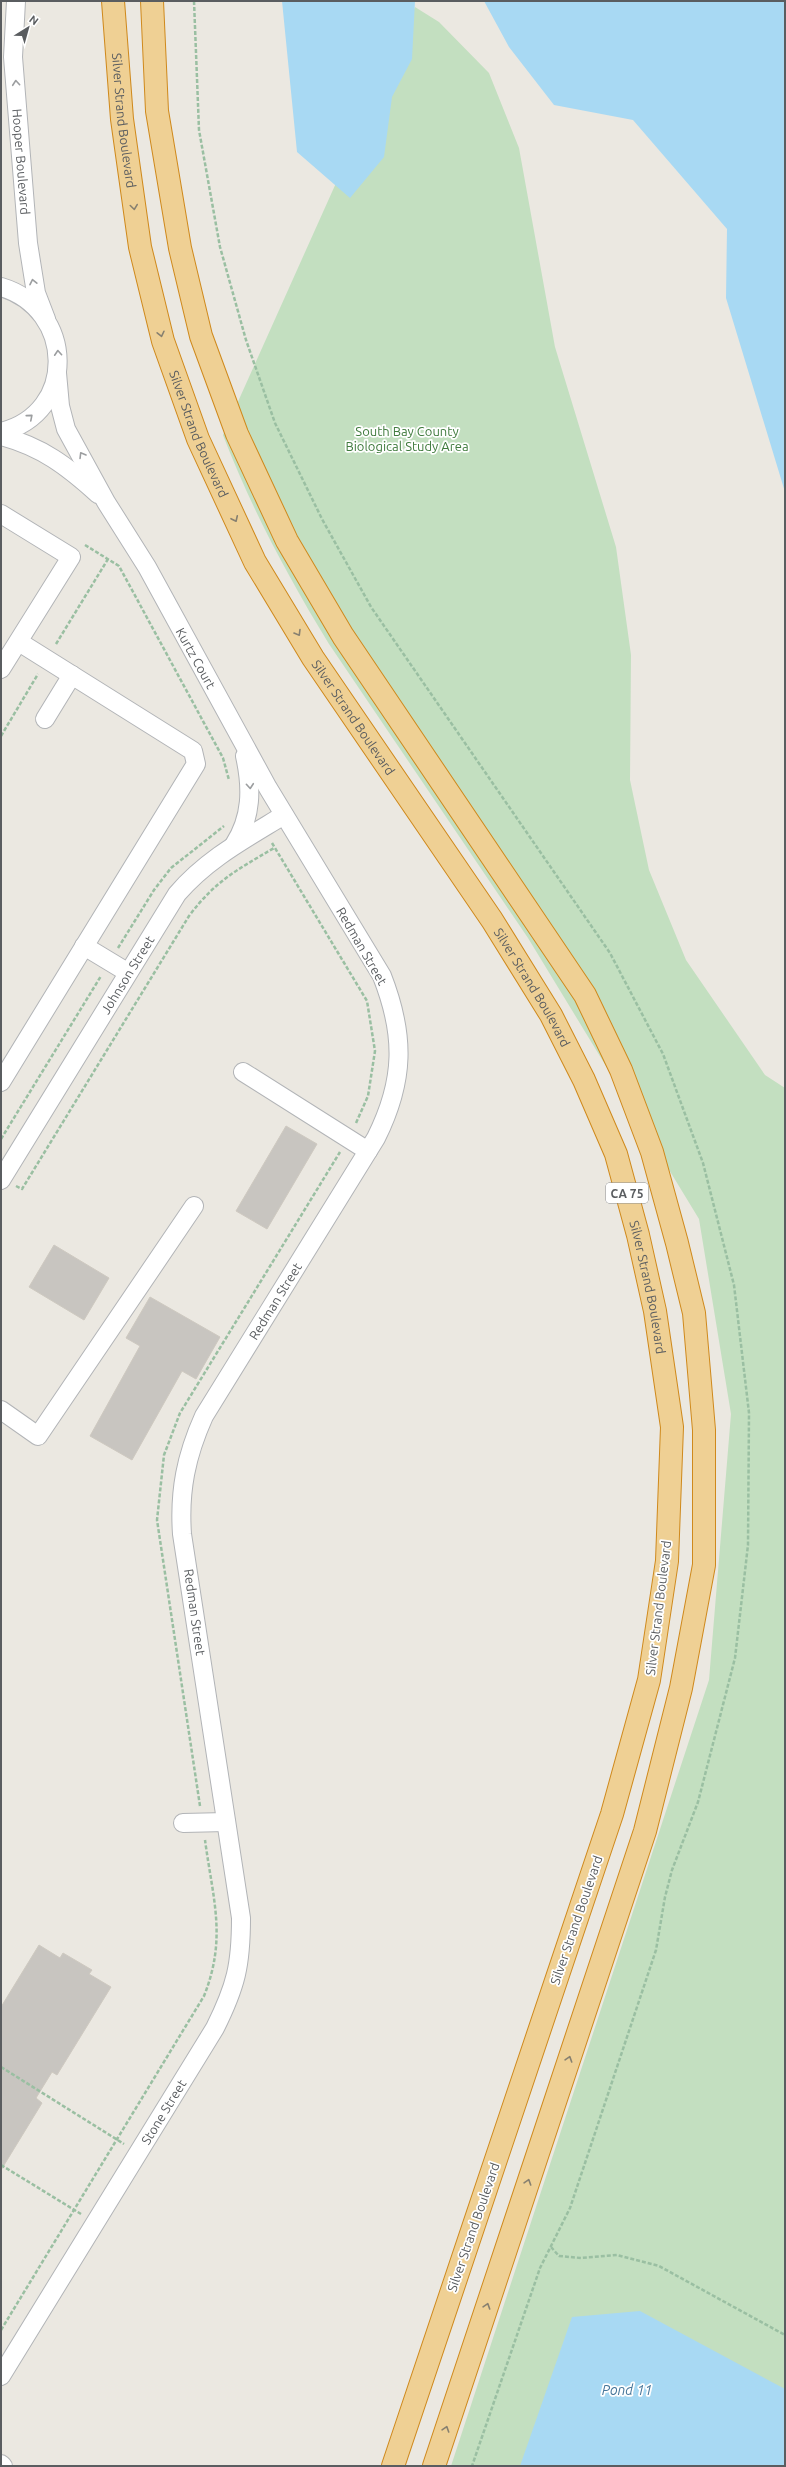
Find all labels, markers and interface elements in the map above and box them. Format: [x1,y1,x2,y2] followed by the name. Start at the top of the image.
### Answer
[8,8,48,48] north arrow
[27,13,41,27] text: N
[110,52,139,189] street label: Silver Strand Boulevard
[11,80,20,86] one-way arrow
[10,108,33,215] street label: Hooper Boulevard
[129,204,138,210] one-way arrow
[30,279,38,285] one-way arrow
[156,331,164,337] one-way arrow
[53,350,62,356] one-way arrow
[167,368,231,500] street label: Silver Strand Boulevard
[26,414,33,421] one-way arrow
[345,424,469,453] park label: South Bay County Biological Study Area
[79,452,87,459] one-way arrow
[230,515,238,523] one-way arrow
[174,625,218,691] street label: Kurtz Court
[293,629,300,636] one-way arrow
[309,657,398,777] street label: Silver Strand Boulevard
[245,783,254,789] one-way arrow
[334,905,390,987] street label: Redman Street
[492,925,573,1049] street label: Silver Strand Boulevard
[98,933,157,1016] street label: Johnson Street
[606,1183,648,1203] road number: CA 75
[627,1219,668,1355] street label: Silver Strand Boulevard
[246,1260,304,1342] street label: Redman Street
[643,1540,673,1676] street label: Silver Strand Boulevard
[182,1568,208,1656] street label: Redman Street
[547,1854,605,1986] street label: Silver Strand Boulevard
[564,2056,573,2063] one-way arrow
[138,2077,189,2147] street label: Stone Street
[444,2161,502,2293] street label: Silver Strand Boulevard
[523,2179,532,2186] one-way arrow
[482,2302,491,2309] one-way arrow
[602,2382,652,2398] water label: Pond 11
[441,2426,450,2433] one-way arrow

